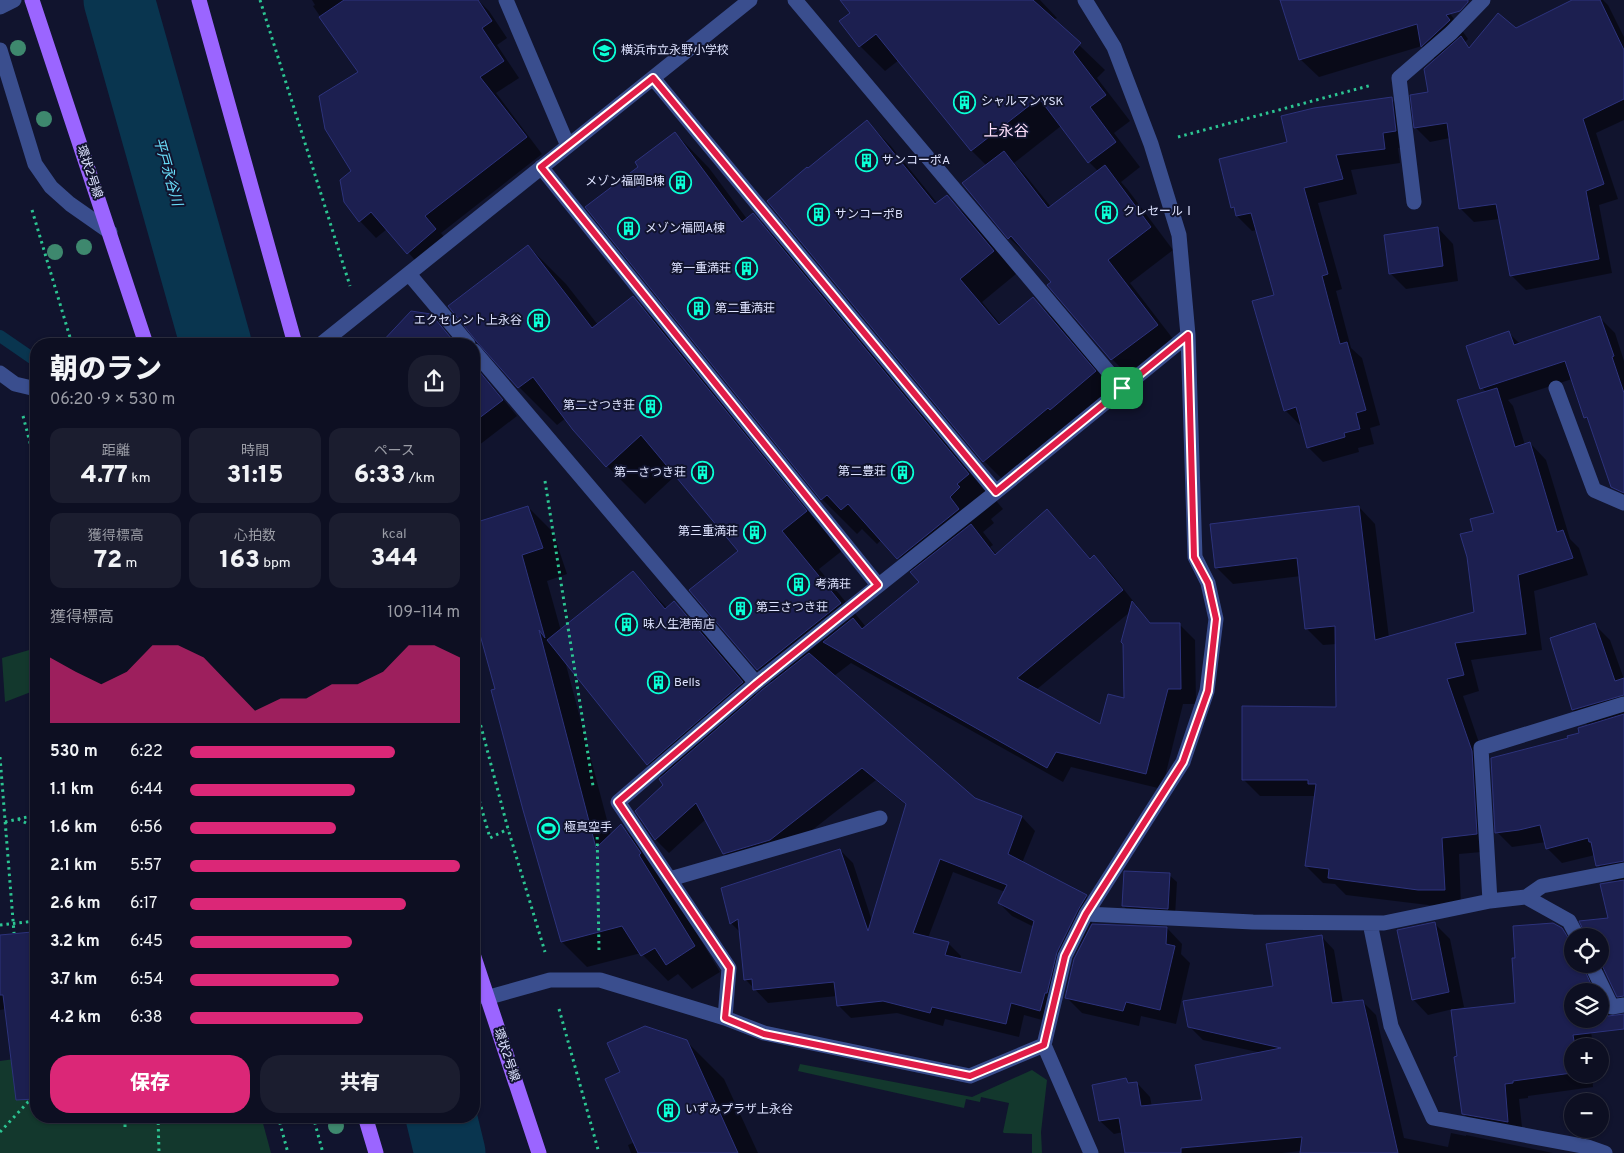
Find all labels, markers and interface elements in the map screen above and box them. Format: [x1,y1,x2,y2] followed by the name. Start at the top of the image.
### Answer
[593,39,617,63] school or university icon: 横浜市立永野小学校
[621,43,729,59] place label: 横浜市立永野小学校
[953,90,977,114] building icon: シャルマンYSK
[981,94,1064,110] place label: シャルマンYSK
[983,123,1029,142] district label: 上永谷
[149,136,185,210] water label: 平戸永谷川
[72,143,106,201] street label: 環状2号線
[854,149,878,173] building icon: サンコーポA
[882,153,950,169] place label: サンコーポA
[669,170,693,194] building icon: メゾン福岡B棟
[585,174,665,190] place label: メゾン福岡B棟
[1095,200,1119,224] building icon: クレセールⅠ
[807,203,831,227] building icon: サンコーポB
[1123,204,1195,220] place label: クレセールⅠ
[835,207,903,223] place label: サンコーポB
[617,217,641,241] building icon: メゾン福岡A棟
[645,221,725,237] place label: メゾン福岡A棟
[735,257,759,281] building icon: 第一重満荘
[671,261,731,277] place label: 第一重満荘
[687,297,711,321] building icon: 第二重満荘
[715,301,775,317] place label: 第二重満荘
[526,309,550,333] building icon: エクセレント上永谷
[414,313,522,329] place label: エクセレント上永谷
[50,353,162,389] text: 朝のラン
[408,355,460,407] button: share
[1101,367,1143,409] pin
[1108,374,1136,402] icon: arrive
[50,390,175,410] text: 06:20 · 9 × 530 m
[639,394,663,418] building icon: 第二さつき荘
[563,398,635,414] place label: 第二さつき荘
[102,443,130,460] text: 距離
[241,443,269,460] text: 時間
[374,443,415,460] text: ペース
[81,460,128,492] text: 4.77
[227,460,283,492] text: 31:15
[354,460,405,492] text: 6:33
[890,460,914,484] building icon: 第二豊荘
[690,461,714,485] building icon: 第一さつき荘
[838,464,886,480] place label: 第二豊荘
[614,465,686,481] place label: 第一さつき荘
[128,470,151,487] text: km
[405,470,435,487] text: /km
[742,520,766,544] building icon: 第三重満荘
[678,524,738,540] place label: 第三重満荘
[382,526,407,543] text: kcal
[88,528,144,545] text: 獲得標高
[234,528,276,545] text: 心拍数
[371,543,418,575] text: 344
[94,545,122,577] text: 72
[219,545,260,577] text: 163
[122,555,137,572] text: m
[260,555,291,572] text: bpm
[787,573,811,597] building icon: 考満荘
[815,577,851,593] place label: 考満荘
[728,596,752,620] building icon: 第三さつき荘
[756,600,828,616] place label: 第三さつき荘
[387,603,460,623] text: 109–114 m
[50,608,114,628] text: 獲得標高
[615,613,639,637] building icon: 味人生港南店
[643,617,715,633] place label: 味人生港南店
[646,671,670,695] building icon: Bells
[674,675,700,691] place label: Bells
[50,742,98,762] text: 530 m
[130,742,163,762] text: 6:22
[50,780,94,800] text: 1.1 km
[130,780,163,800] text: 6:44
[536,816,560,840] sports icon: 極真空手
[50,818,97,838] text: 1.6 km
[130,818,163,838] text: 6:56
[564,820,612,836] place label: 極真空手
[50,856,97,876] text: 2.1 km
[130,856,162,876] text: 5:57
[50,894,101,914] text: 2.6 km
[130,894,157,914] text: 6:17
[1564,928,1609,1138] map controls
[1564,928,1609,973] button: locate
[50,932,100,952] text: 3.2 km
[130,932,163,952] text: 6:45
[50,970,97,990] text: 3.7 km
[130,970,163,990] text: 6:54
[1564,983,1609,1028] button: layers
[50,1008,101,1028] text: 4.2 km
[130,1008,163,1028] text: 6:38
[489,1026,523,1084] street label: 環状2号線
[1564,1038,1609,1083] button: +
[50,1055,250,1113] button: 保存
[260,1055,460,1113] button: 共有
[1564,1093,1609,1138] button: −
[657,1098,681,1122] building icon: いずみプラザ上永谷
[685,1102,793,1118] place label: いずみプラザ上永谷

